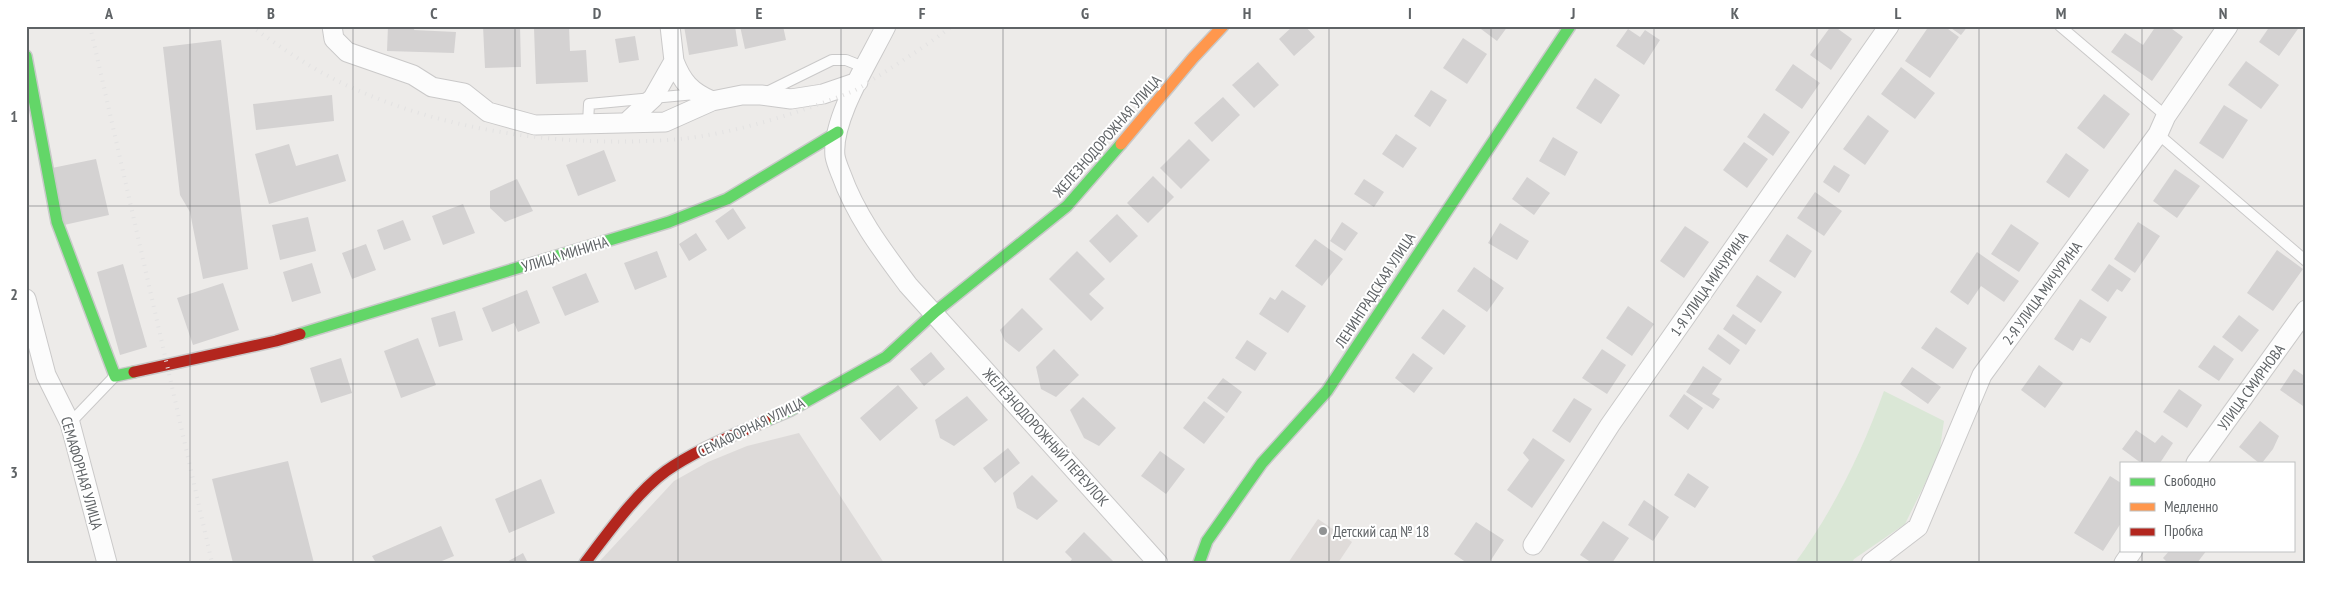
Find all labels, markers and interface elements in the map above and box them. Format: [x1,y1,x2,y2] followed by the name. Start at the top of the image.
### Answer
[104,3,114,23] text: A
[267,3,275,23] text: B
[430,3,438,23] text: C
[593,3,602,23] text: D
[756,3,763,23] text: E
[919,3,926,23] text: F
[1081,3,1089,23] text: G
[1243,3,1251,23] text: H
[1408,3,1412,23] text: I
[1570,3,1575,23] text: J
[1731,3,1740,23] text: K
[1895,3,1902,23] text: L
[2056,3,2066,23] text: M
[2219,3,2227,23] text: N
[1048,70,1166,202] street label: ЖЕЛЕЗНОДОРОЖНАЯ УЛИЦА
[10,106,18,126] text: 1
[1666,227,1753,340] street label: 1-Я УЛИЦА МИЧУРИНА
[1330,228,1420,352] street label: ЛЕНИНГРАДСКАЯ УЛИЦА
[519,232,611,276] street label: УЛИЦА МИНИНА
[1998,237,2086,348] street label: 2-Я УЛИЦА МИЧУРИНА
[10,284,18,304] text: 2
[2213,339,2289,434] street label: УЛИЦА СМИРНОВА
[978,363,1113,510] street label: ЖЕЛЕЗНОДОРОЖНЫЙ ПЕРЕУЛОК
[694,392,808,461] street label: СЕМАФОРНАЯ УЛИЦА
[57,414,107,533] street label: СЕМАФОРНАЯ УЛИЦА
[10,462,18,482] text: 3
[2120,462,2294,552] legend
[2164,471,2216,490] text: Свободно
[2164,497,2218,516] text: Медленно
[2164,521,2203,540] text: Пробка
[1333,522,1429,541] place label: Детский сад № 18
[1317,525,1329,537] marker: Детский сад № 18

